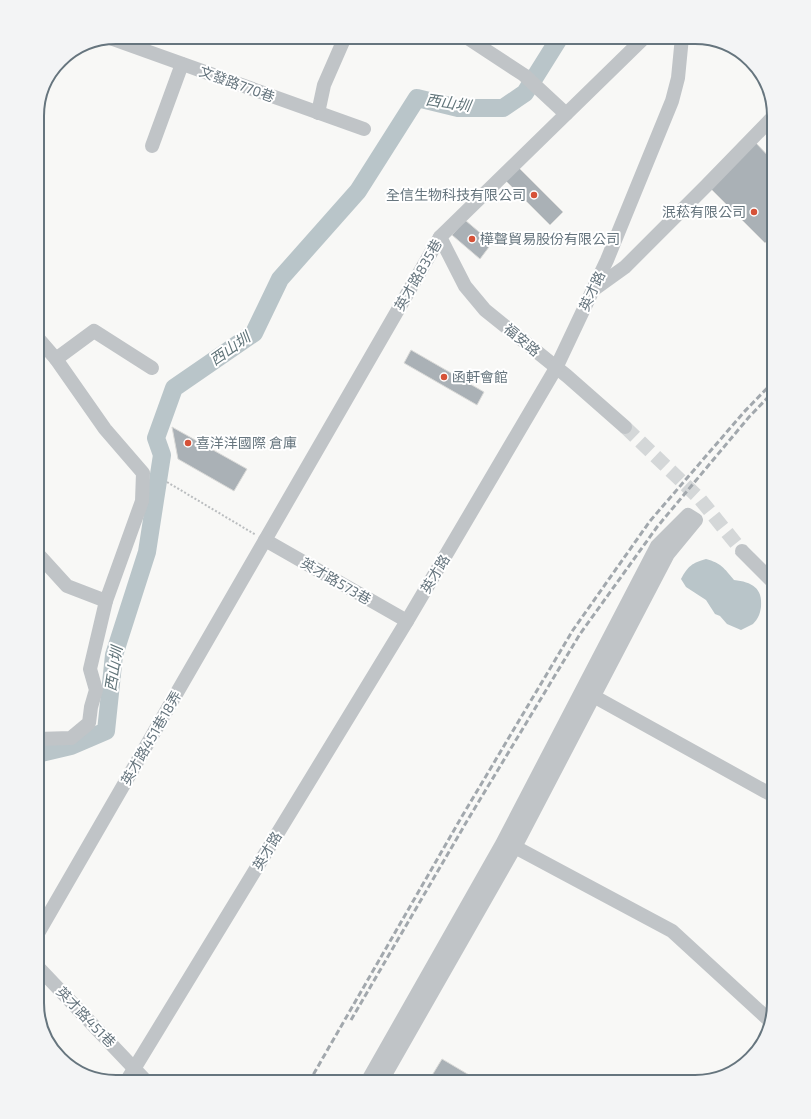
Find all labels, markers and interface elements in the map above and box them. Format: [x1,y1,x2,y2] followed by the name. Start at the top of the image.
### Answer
[197,62,277,105] street label: 文發路770巷
[425,90,474,115] water label: 西山圳
[386,186,526,203] place label: 全信生物科技有限公司
[529,190,539,200] marker: 全信生物科技有限公司
[662,203,746,220] place label: 泯菘有限公司
[749,207,759,217] marker: 泯菘有限公司
[480,230,620,247] place label: 樺聲貿易股份有限公司
[467,234,477,244] marker: 樺聲貿易股份有限公司
[390,236,445,314] street label: 英才路835巷
[575,268,608,313] street label: 英才路
[501,320,544,360] street label: 福安路
[206,327,255,368] water label: 西山圳
[452,368,508,385] place label: 函軒會館
[439,372,449,382] marker: 函軒會館
[196,434,297,451] place label: 喜洋洋國際 倉庫
[183,438,193,448] marker: 喜洋洋國際 倉庫
[416,551,453,596] street label: 英才路
[298,554,374,608] street label: 英才路573巷
[101,643,126,692] water label: 西山圳
[117,688,184,788] street label: 英才路451巷18弄
[248,828,285,873] street label: 英才路
[53,983,119,1050] street label: 英才路451巷

